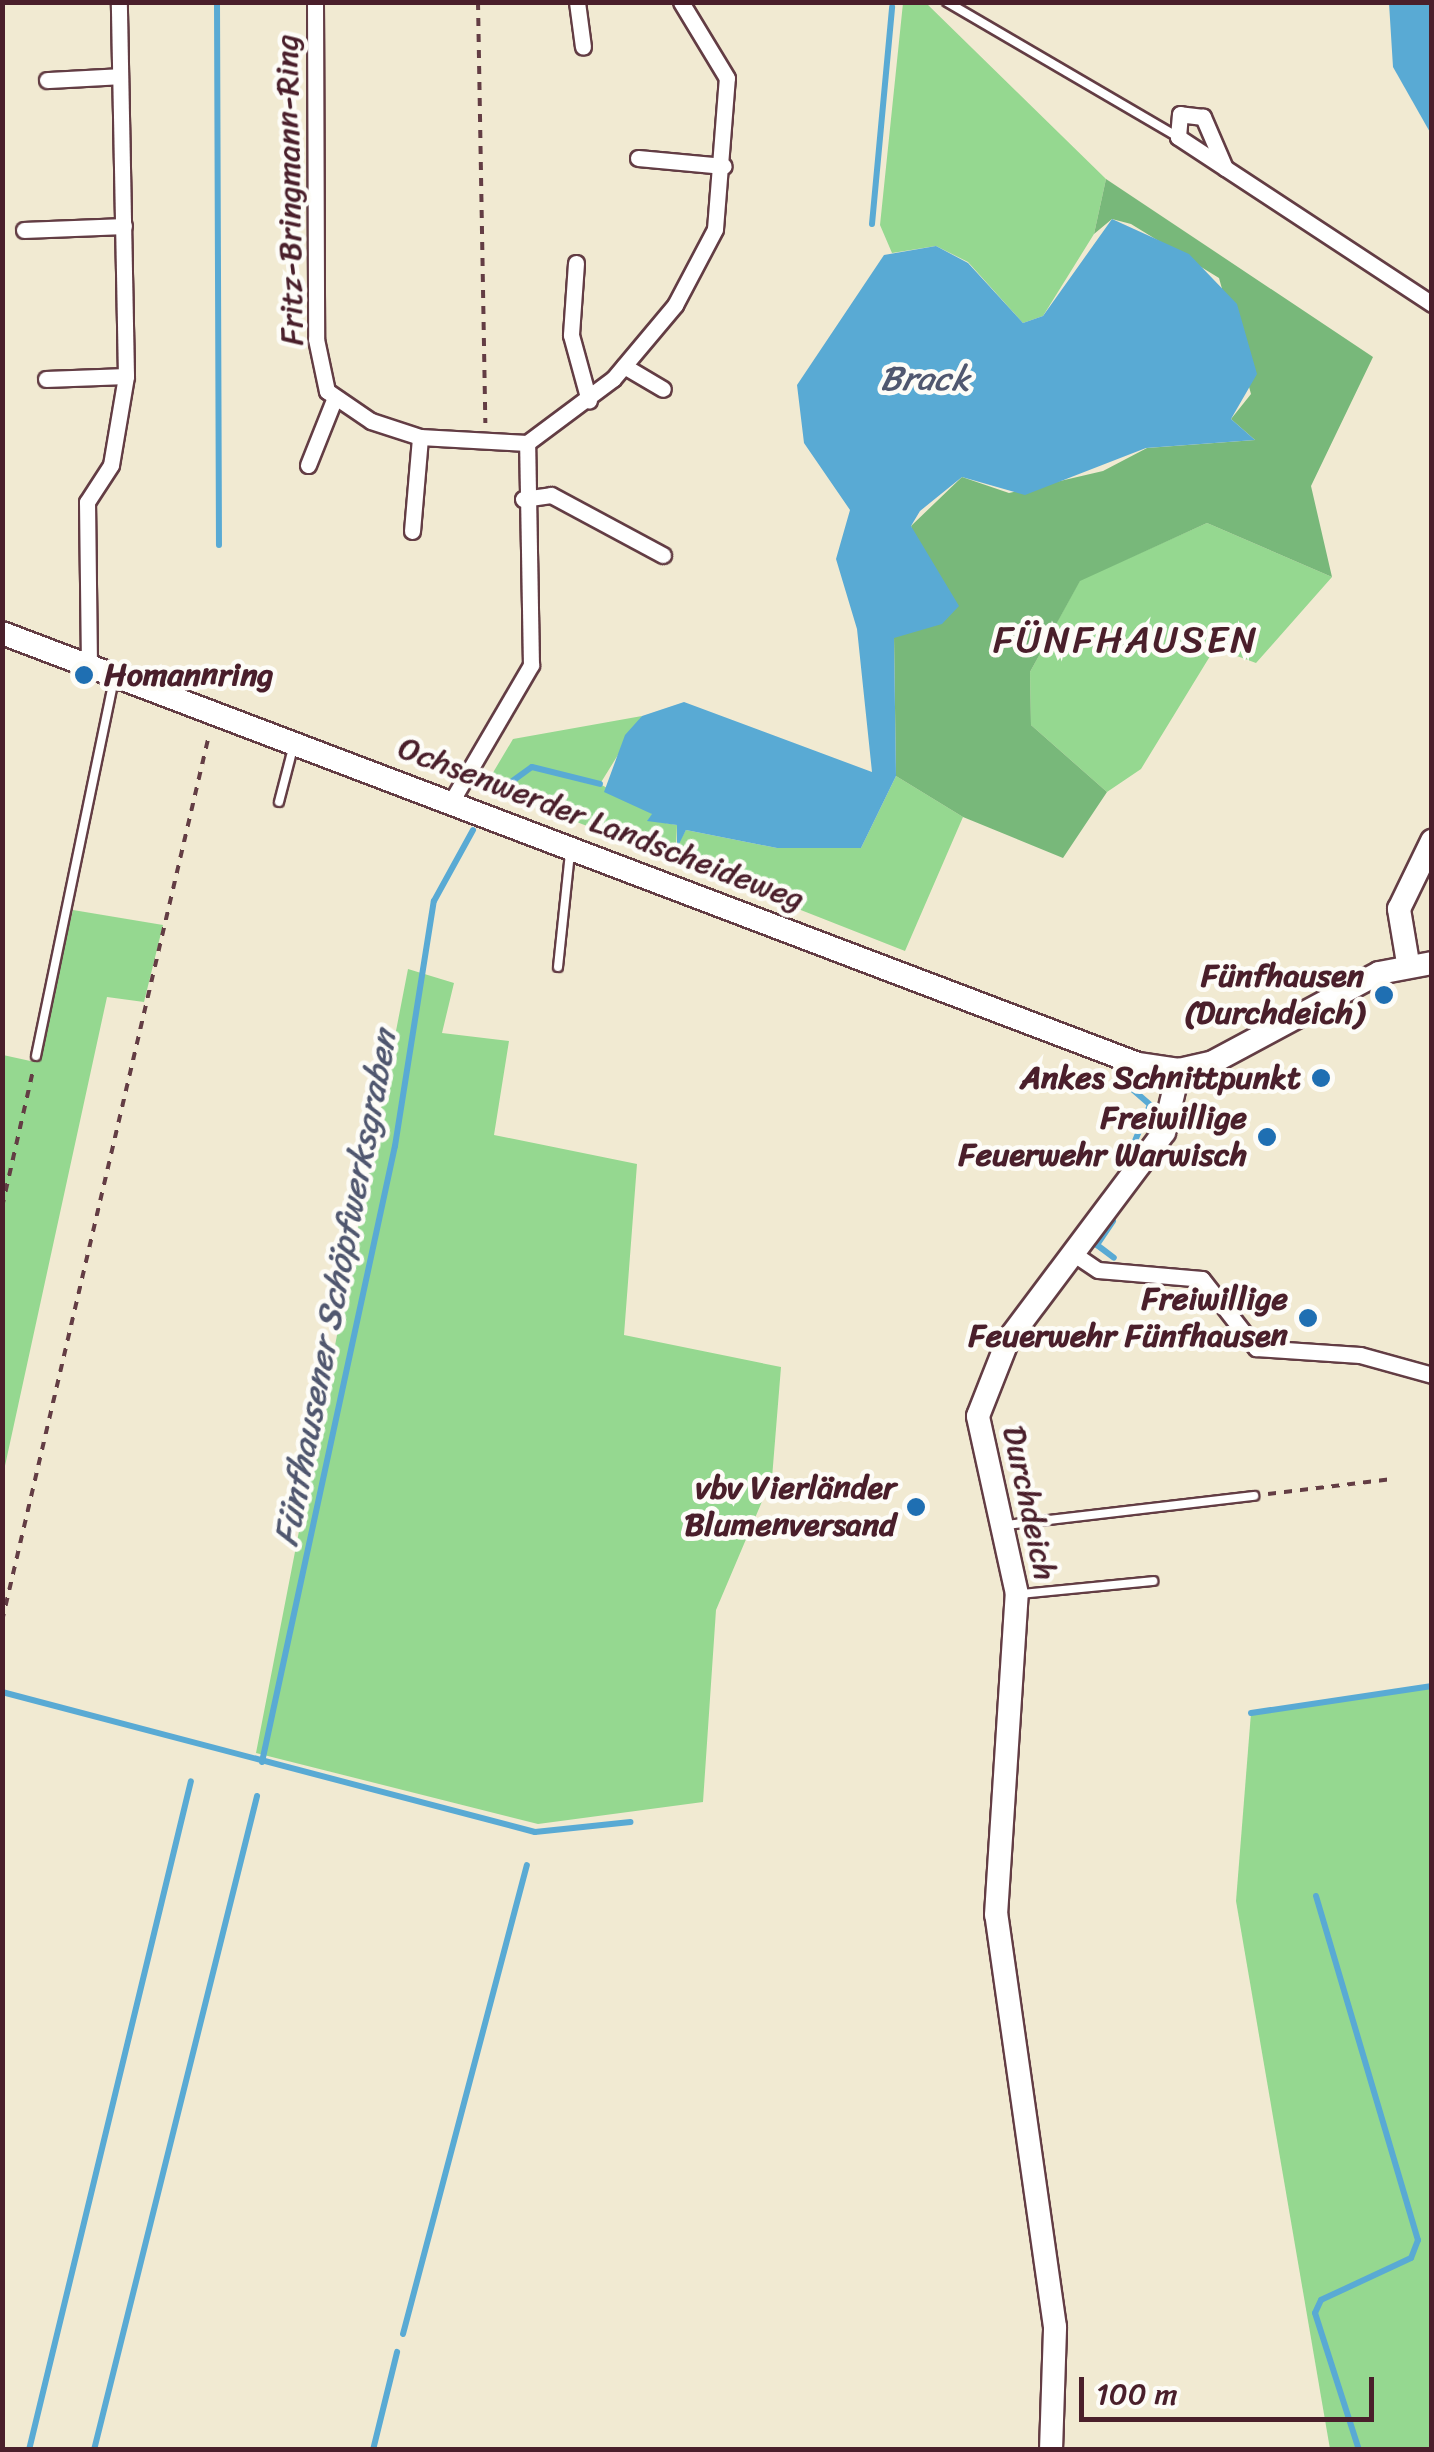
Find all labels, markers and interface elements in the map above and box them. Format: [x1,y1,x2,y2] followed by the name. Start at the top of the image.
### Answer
[268,34,312,346] street label: Fritz-Bringmann-Ring
[880,357,970,399] water label: Brack
[993,617,1259,663] district label: FÜNFHAUSEN
[104,656,274,694] place label: Homannring
[73,664,95,686] marker: Homannring
[393,729,809,919] street label: Ochsenwerder Landscheideweg
[1184,958,1364,1033] place label: Fünfhausen (Durchdeich)
[1373,984,1395,1006] marker: Fünfhausen (Durchdeich)
[264,1026,406,1550] water label: Fünfhausener Schöpfwerksgraben
[1020,1059,1301,1097] place label: Ankes Schnittpunkt
[1310,1067,1332,1089] marker: Ankes Schnittpunkt
[960,1100,1247,1175] place label: Freiwillige Feuerwehr Warwisch
[1256,1126,1278,1148] marker: Freiwillige Feuerwehr Warwisch
[969,1281,1288,1356] place label: Freiwillige Feuerwehr Fünfhausen
[1297,1307,1319,1329] marker: Freiwillige Feuerwehr Fünfhausen
[994,1422,1064,1584] street label: Durchdeich
[684,1470,896,1545] place label: vbv Vierländer Blumenversand
[905,1496,927,1518] marker: vbv Vierländer Blumenversand
[1084,2357,1379,2419] scale bar
[1096,2367,1178,2421] text: 100 m

